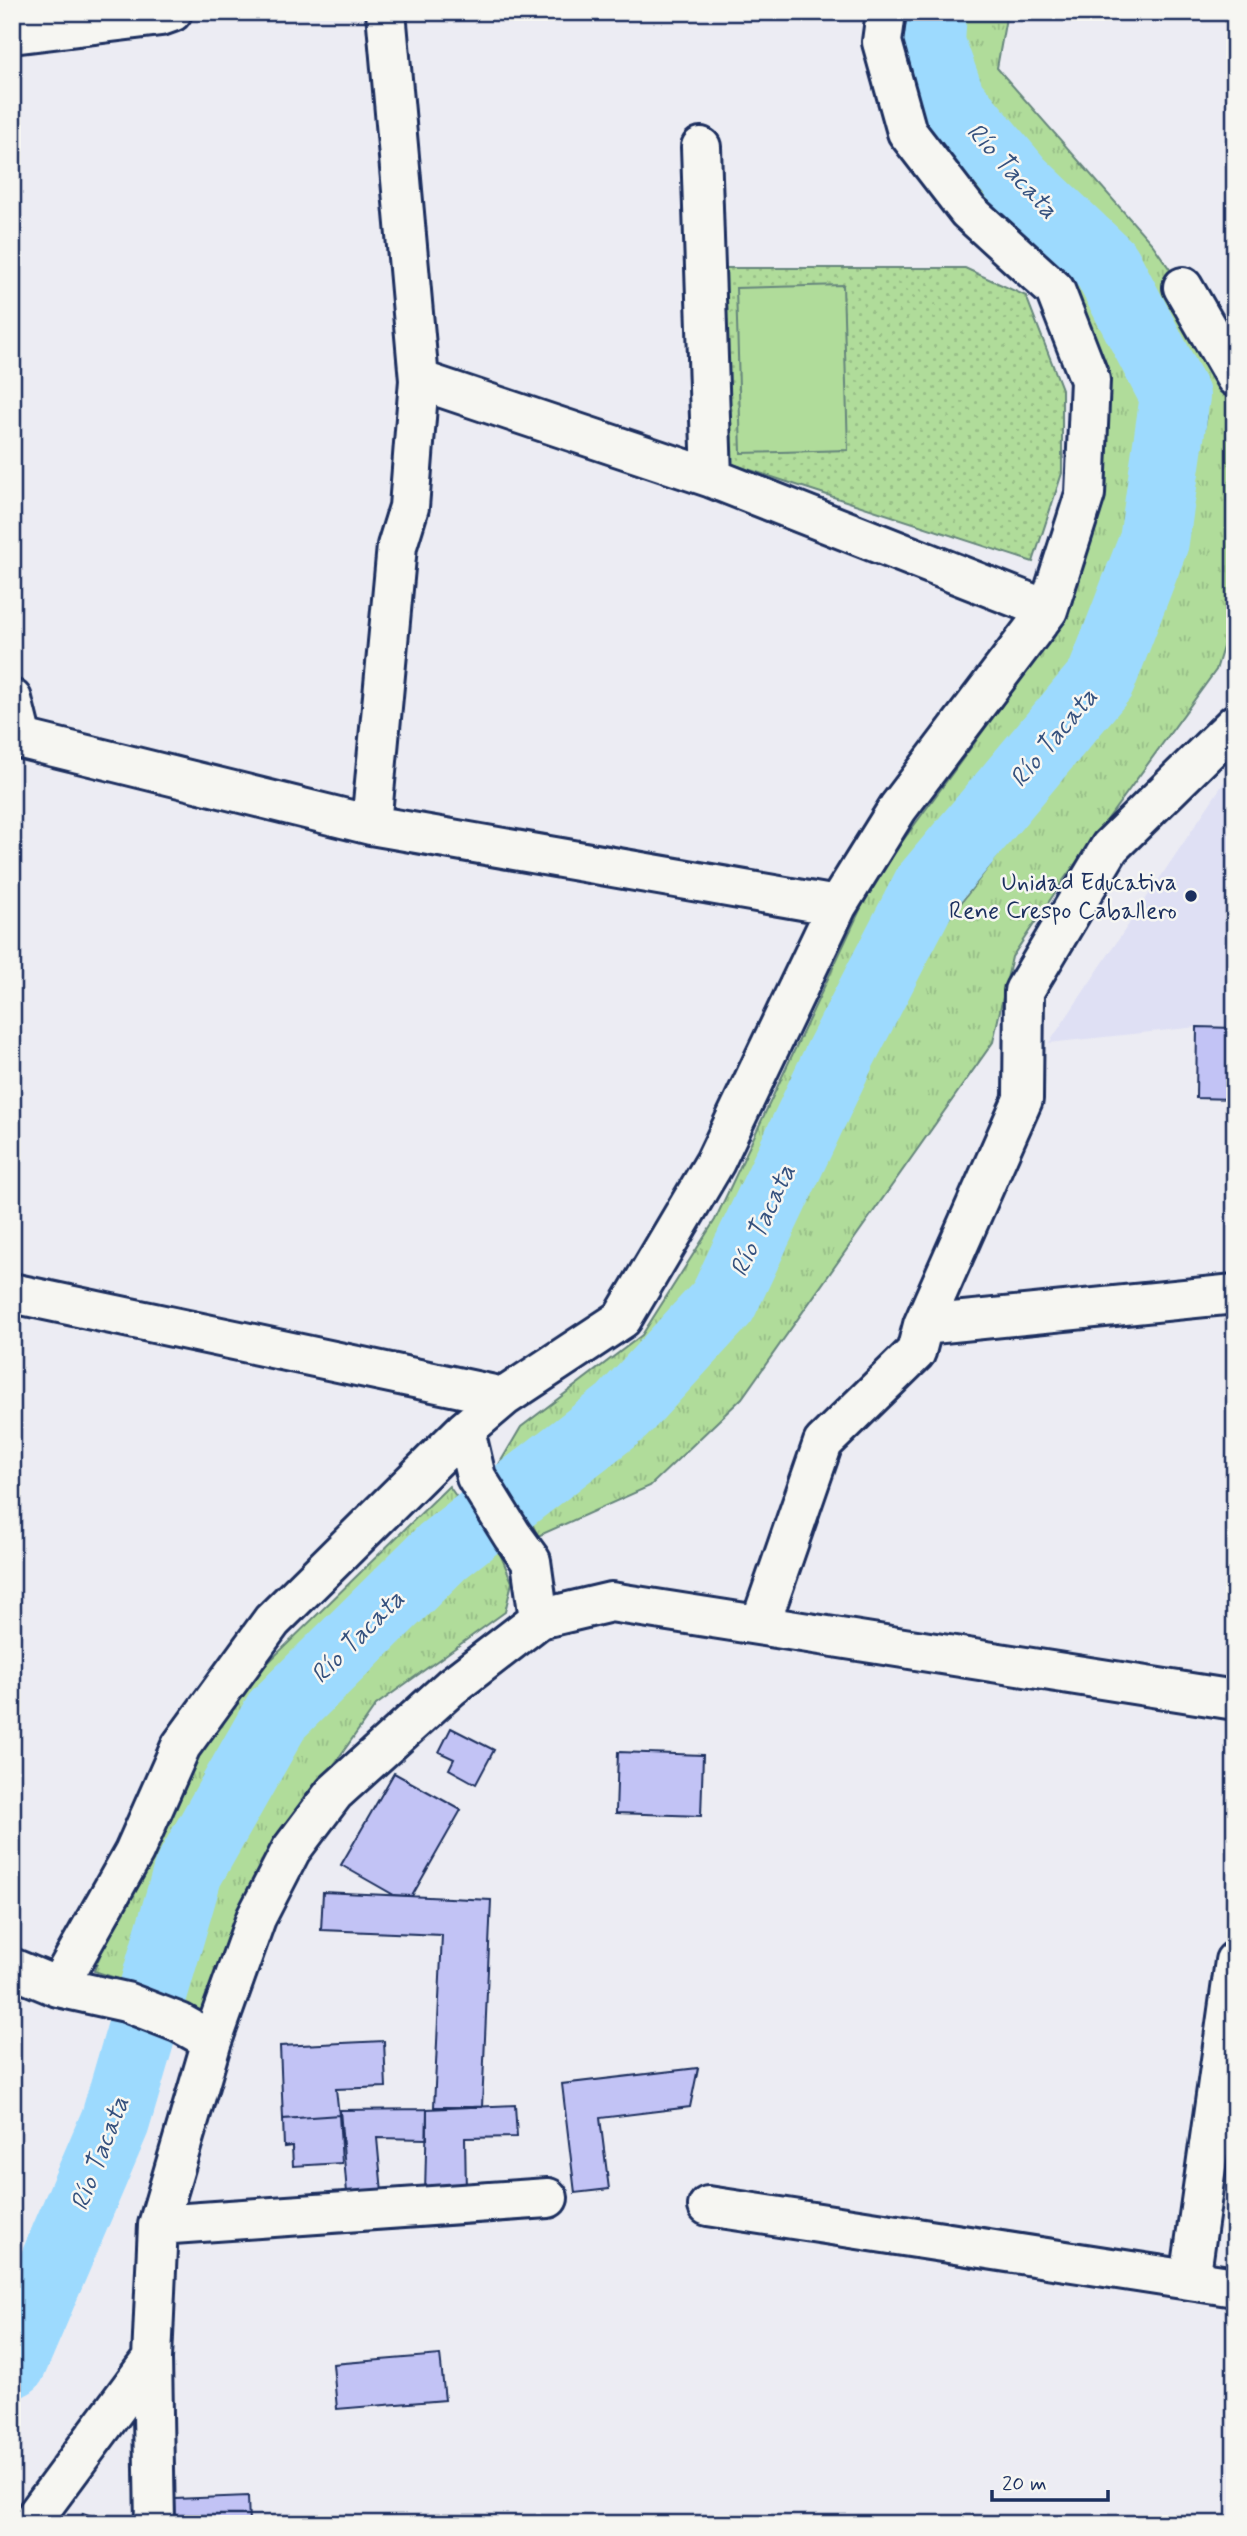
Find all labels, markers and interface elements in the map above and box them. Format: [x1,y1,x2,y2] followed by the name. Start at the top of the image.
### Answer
[958,116,1065,227] water label: Río Tacata
[1003,681,1106,795] water label: Río Tacata
[949,868,1177,927] place label: Unidad Educativa Rene Crespo Caballero
[1183,888,1199,904] marker: Unidad Educativa Rene Crespo Caballero
[723,1159,805,1282] water label: Río Tacata
[304,1583,413,1692] water label: Río Tacata
[64,2092,138,2216] water label: Río Tacata
[992,2459,1107,2503] scale bar
[1002,2470,1047,2498] text: 20 m

